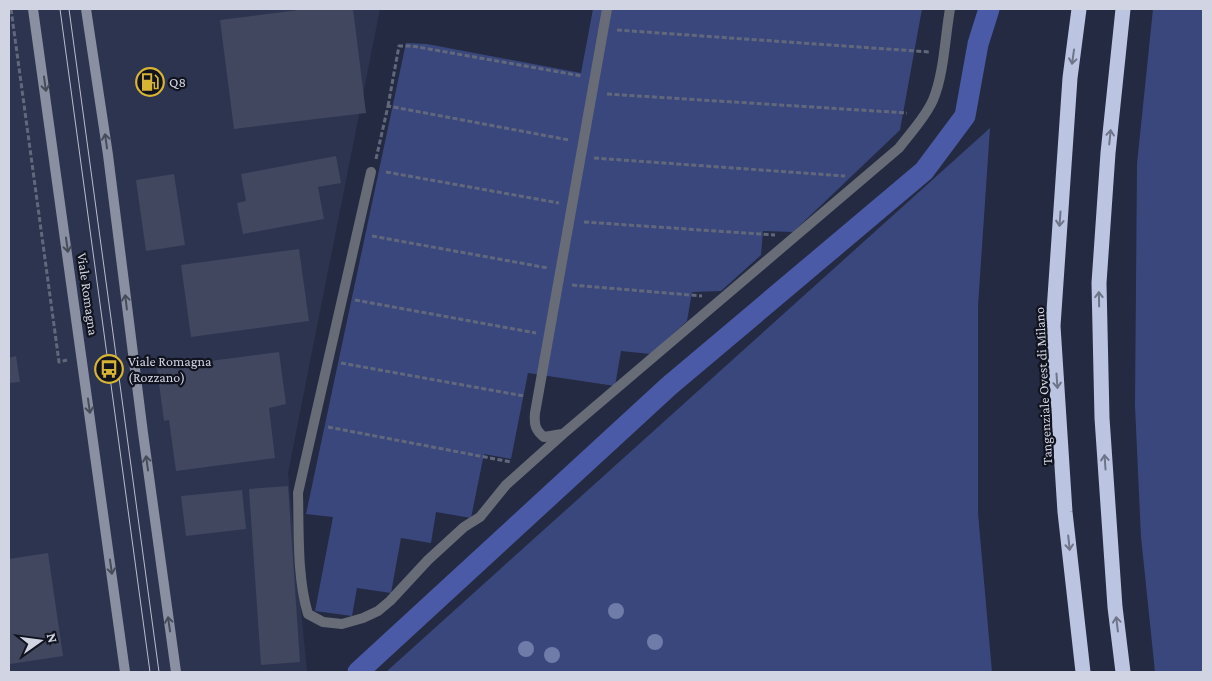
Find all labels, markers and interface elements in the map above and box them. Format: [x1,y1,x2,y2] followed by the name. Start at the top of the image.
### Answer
[1067,49,1077,65] one-way arrow
[135,67,165,97] fuel station icon: Q8
[169,74,186,90] place label: Q8
[40,76,50,92] one-way arrow
[1105,130,1115,146] one-way arrow
[100,133,110,149] one-way arrow
[1056,211,1065,227] one-way arrow
[62,237,72,253] one-way arrow
[74,252,102,337] street label: Viale Romagna
[1095,292,1104,308] one-way arrow
[121,294,131,310] one-way arrow
[1031,307,1055,465] street label: Tangenziale Ovest di Milano
[128,353,212,386] place label: Viale Romagna (Rozzano)
[94,354,124,384] bus stop icon: Viale Romagna (Rozzano)
[1052,373,1061,389] one-way arrow
[84,398,94,414] one-way arrow
[1101,454,1110,470] one-way arrow
[142,455,152,471] one-way arrow
[1064,535,1074,551] one-way arrow
[106,559,116,575] one-way arrow
[15,616,65,666] north arrow
[164,616,174,632] one-way arrow
[1112,616,1122,632] one-way arrow
[44,631,62,645] text: N

